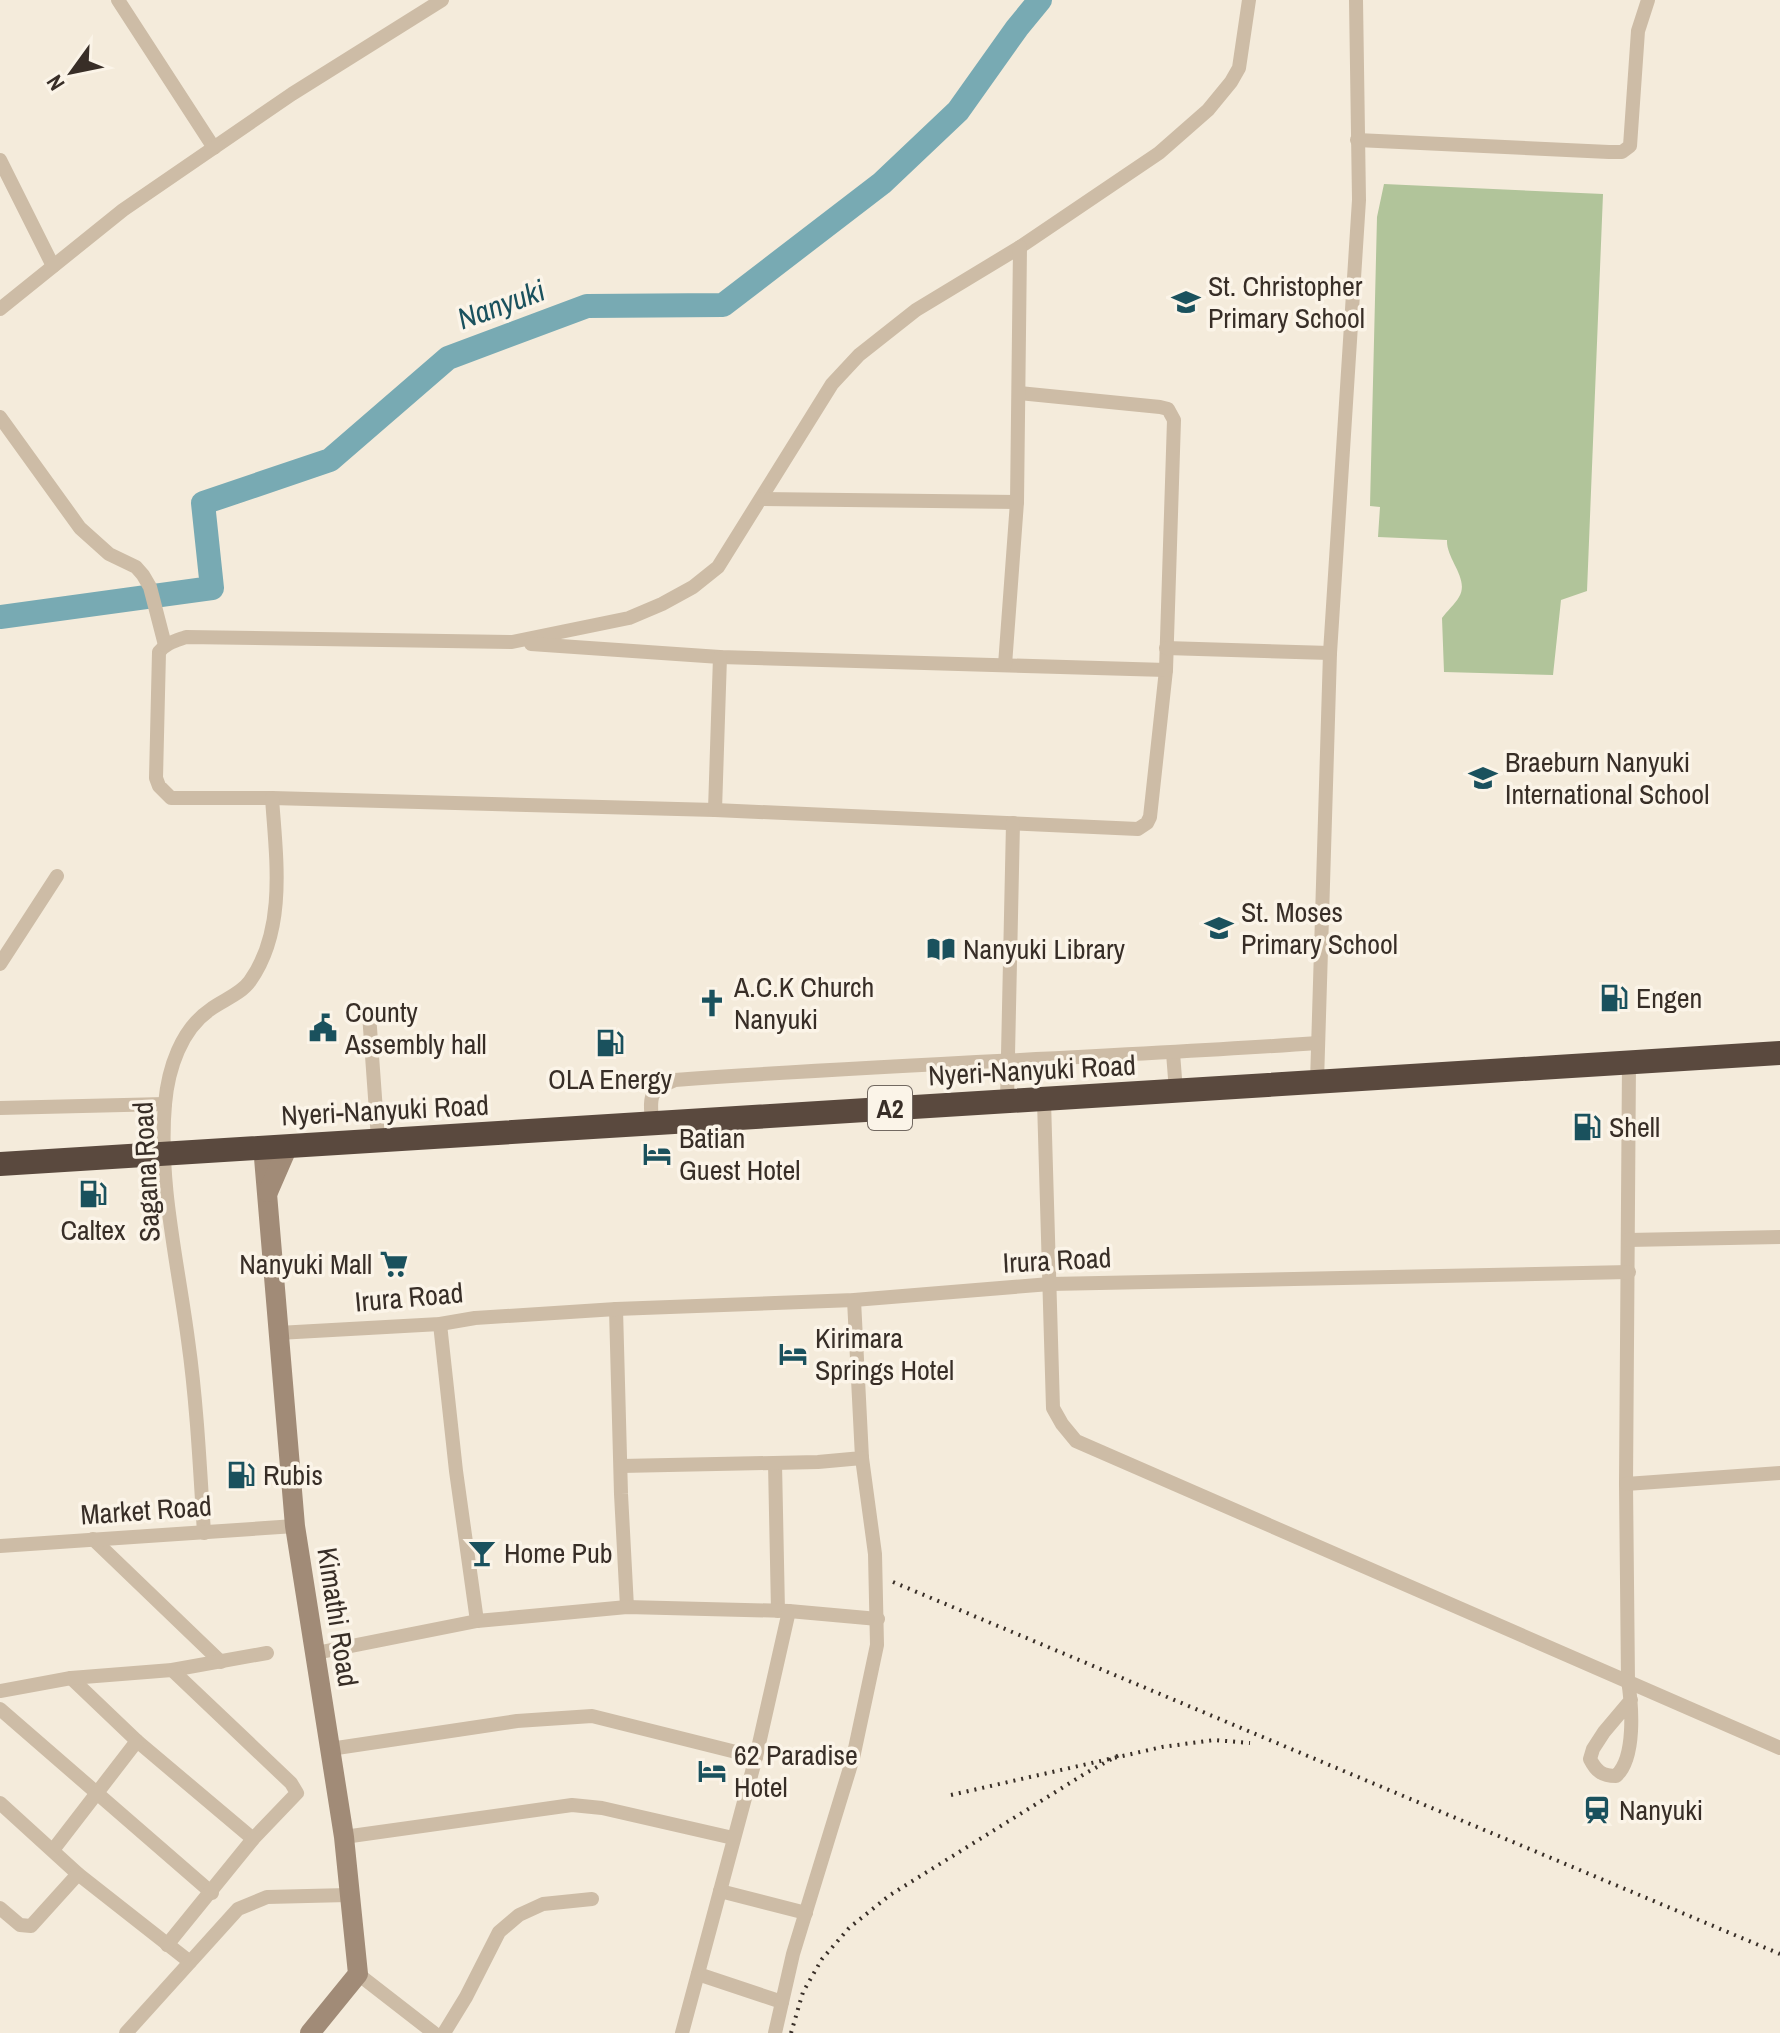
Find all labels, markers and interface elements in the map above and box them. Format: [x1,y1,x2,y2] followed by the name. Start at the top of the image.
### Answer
[32,32,112,112] north arrow
[39,69,71,97] text: N
[1208,267,1365,337] place label: St. Christopher Primary School
[452,270,550,338] water label: Nanyuki
[1171,287,1201,317] school or university icon: St. Christopher Primary School
[1505,743,1709,813] place label: Braeburn Nanyuki International School
[1468,763,1498,793] school or university icon: Braeburn Nanyuki International School
[1241,893,1398,963] place label: St. Moses Primary School
[1204,913,1234,943] school or university icon: St. Moses Primary School
[963,930,1126,968] place label: Nanyuki Library
[926,934,956,964] library icon: Nanyuki Library
[733,968,874,1038] place label: A.C.K Church Nanyuki
[1636,979,1702,1017] place label: Engen
[1599,983,1629,1013] fuel station icon: Engen
[697,988,727,1018] church icon: A.C.K Church Nanyuki
[344,993,487,1063] place label: County Assembly hall
[308,1013,338,1043] public building icon: County Assembly hall
[595,1028,625,1058] fuel station icon: OLA Energy
[927,1046,1137,1094] street label: Nyeri-Nanyuki Road
[548,1060,672,1098] place label: OLA Energy
[280,1086,490,1134] street label: Nyeri-Nanyuki Road
[868,1086,912,1130] road number: A2
[123,1101,169,1243] street label: Sagana Road
[1609,1108,1660,1146] place label: Shell
[1572,1112,1602,1142] fuel station icon: Shell
[679,1119,800,1189] place label: Batian Guest Hotel
[642,1139,672,1169] hotel icon: Batian Guest Hotel
[78,1179,108,1209] fuel station icon: Caltex
[60,1211,126,1249] place label: Caltex
[1002,1238,1112,1282] street label: Irura Road
[239,1245,372,1283] place label: Nanyuki Mall
[379,1249,409,1279] supermarket icon: Nanyuki Mall
[353,1273,465,1321] street label: Irura Road
[815,1319,954,1389] place label: Kirimara Springs Hotel
[778,1339,808,1369] hotel icon: Kirimara Springs Hotel
[263,1456,323,1494] place label: Rubis
[226,1460,256,1490] fuel station icon: Rubis
[79,1486,213,1534] street label: Market Road
[504,1534,612,1572] place label: Home Pub
[467,1538,497,1568] bar icon: Home Pub
[308,1545,368,1689] street label: Kimathi Road
[734,1736,858,1806] place label: 62 Paradise Hotel
[697,1756,727,1786] hotel icon: 62 Paradise Hotel
[1619,1791,1703,1829] place label: Nanyuki
[1582,1795,1612,1825] station icon: Nanyuki

